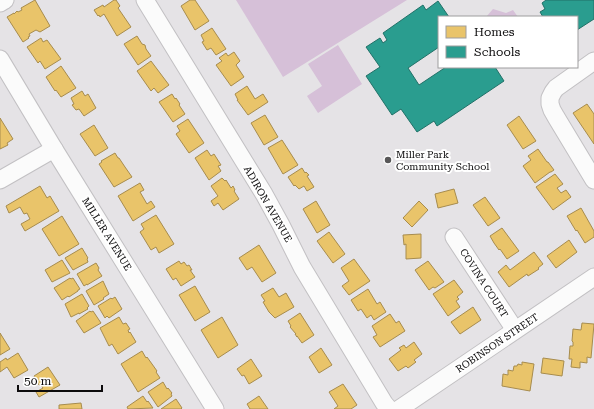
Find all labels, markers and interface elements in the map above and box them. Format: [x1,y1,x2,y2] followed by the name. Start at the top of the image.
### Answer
[438,16,578,68] legend
[474,25,515,39] text: Homes
[474,45,521,59] text: Schools
[396,149,489,172] place label: Miller Park Community School
[383,155,393,165] marker: Miller Park Community School
[242,164,294,244] street label: ADIRON AVENUE
[80,196,134,272] street label: MILLER AVENUE
[458,247,510,320] street label: COVINA COURT
[454,311,541,375] street label: ROBINSON STREET
[18,367,102,393] scale bar
[24,374,51,388] text: 50 m

